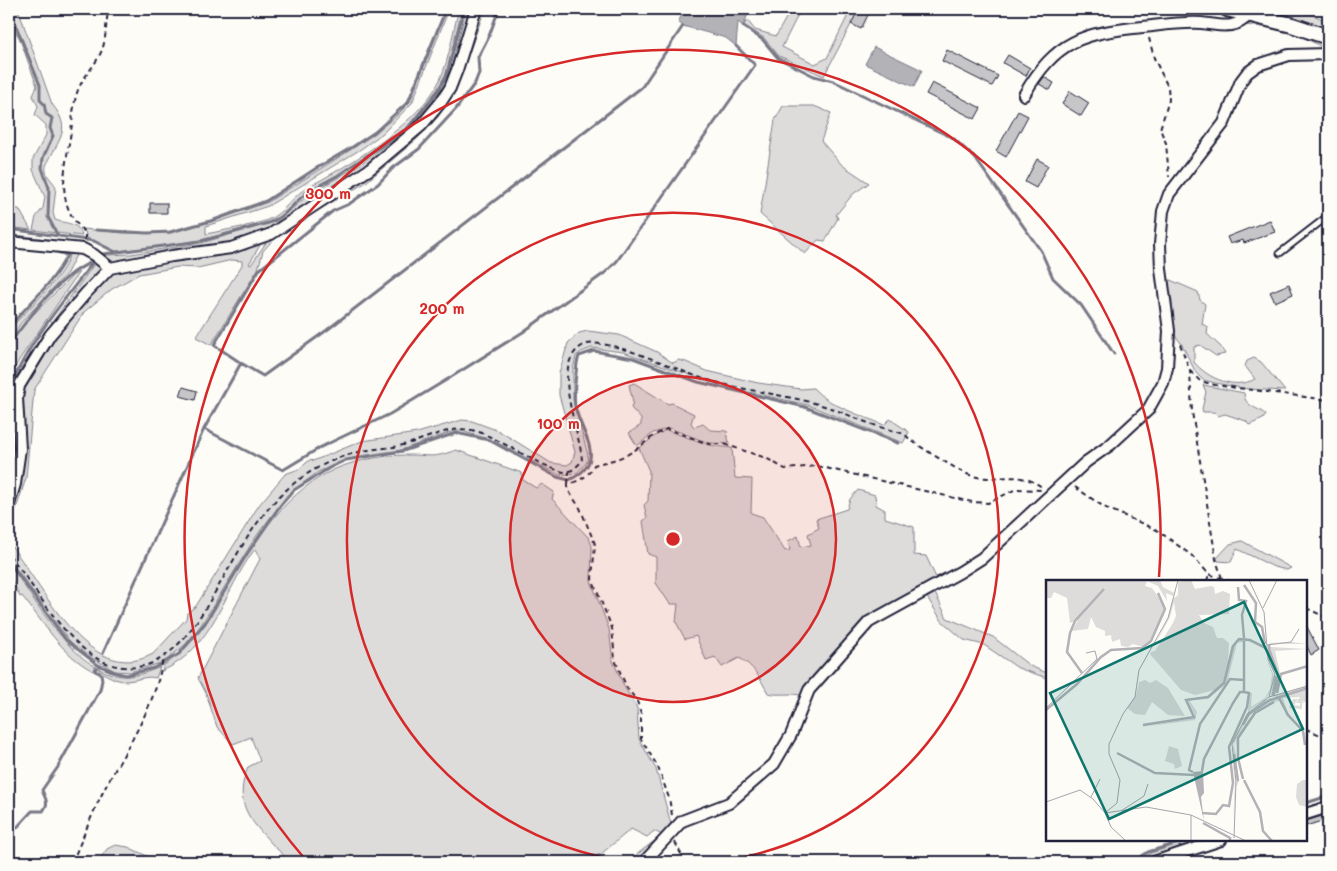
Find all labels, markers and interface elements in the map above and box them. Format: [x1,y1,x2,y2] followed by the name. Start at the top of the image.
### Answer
[305,183,351,203] text: 300 m
[420,298,465,318] text: 200 m
[536,413,580,433] text: 100 m
[664,530,682,548] centre of rings
[1046,580,1307,841] inset map

